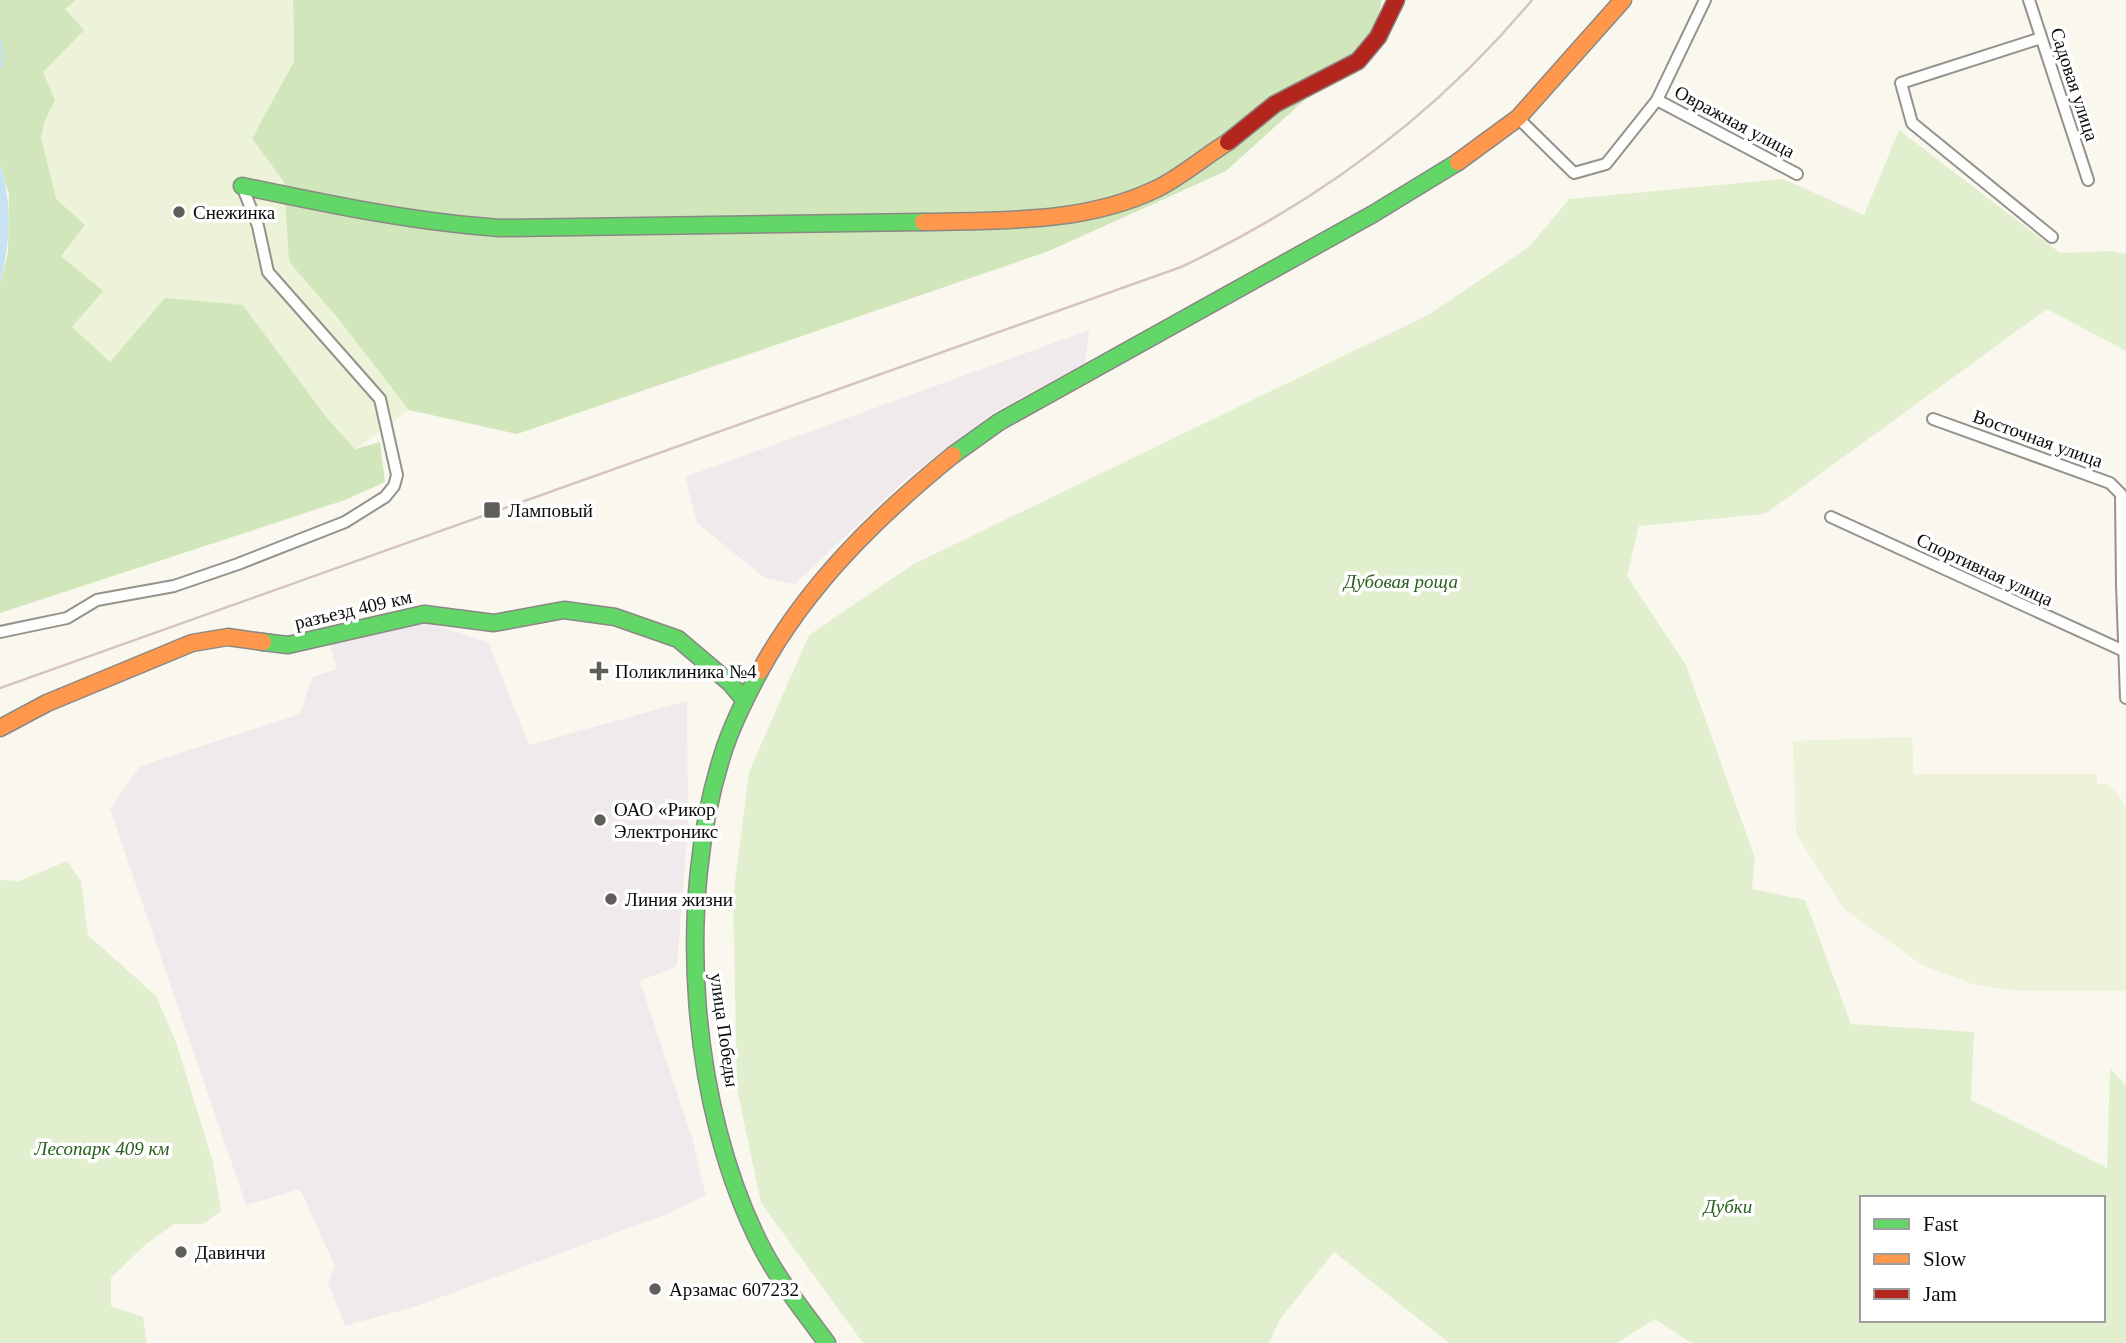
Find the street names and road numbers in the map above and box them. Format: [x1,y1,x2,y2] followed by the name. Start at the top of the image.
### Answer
[2046,25,2103,144] street label: Садовая улица
[1671,81,1799,162] street label: Овражная улица
[1970,405,2106,472] street label: Восточная улица
[1913,529,2057,610] street label: Спортивная улица
[292,586,414,633] street label: разъезд 409 км
[706,972,743,1089] street label: улица Победы

